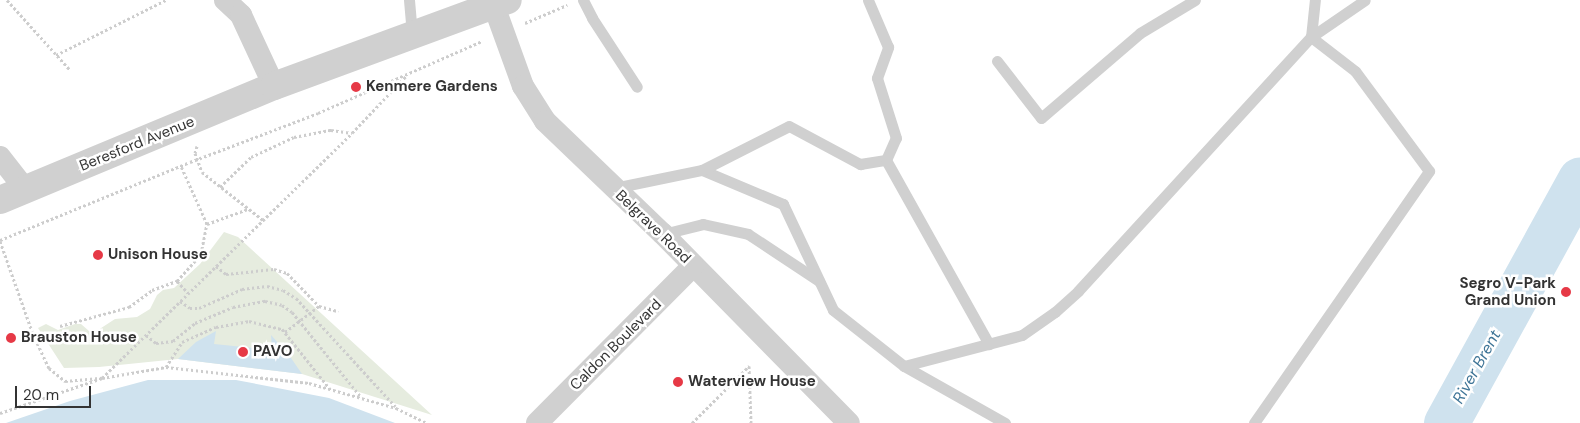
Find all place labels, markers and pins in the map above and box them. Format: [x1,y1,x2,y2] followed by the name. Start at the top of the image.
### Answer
[366,78,498,96] place label: Kenmere Gardens
[350,81,362,93] marker: Kenmere Gardens
[108,246,208,264] place label: Unison House
[92,249,104,261] marker: Unison House
[1459,274,1556,309] place label: Segro V-Park Grand Union
[1560,286,1572,298] marker: Segro V-Park Grand Union
[21,329,137,347] place label: Brauston House
[5,332,17,344] marker: Brauston House
[253,343,292,361] place label: PAVO
[237,346,249,358] marker: PAVO
[688,373,816,391] place label: Waterview House
[672,376,684,388] marker: Waterview House

